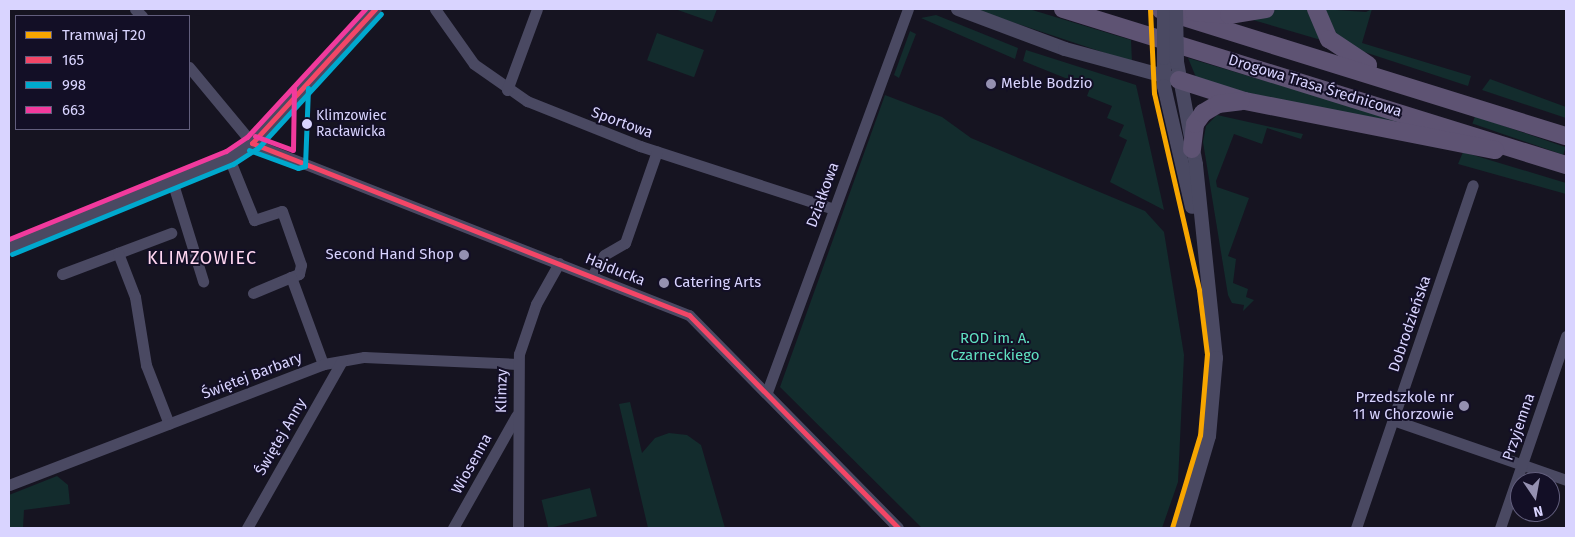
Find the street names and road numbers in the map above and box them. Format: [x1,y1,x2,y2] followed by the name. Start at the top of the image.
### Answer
[1226,51,1404,121] street label: Drogowa Trasa Średnicowa
[589,104,655,142] street label: Sportowa
[803,160,843,230] street label: Działkowa
[582,250,648,290] street label: Hajducka
[1385,273,1435,375] street label: Dobrodzieńska
[199,349,305,403] street label: Świętej Barbary
[493,369,511,413] street label: Klimzy
[1499,391,1539,463] street label: Przyjemna
[252,395,310,479] street label: Świętej Anny
[448,431,496,497] street label: Wiosenna

